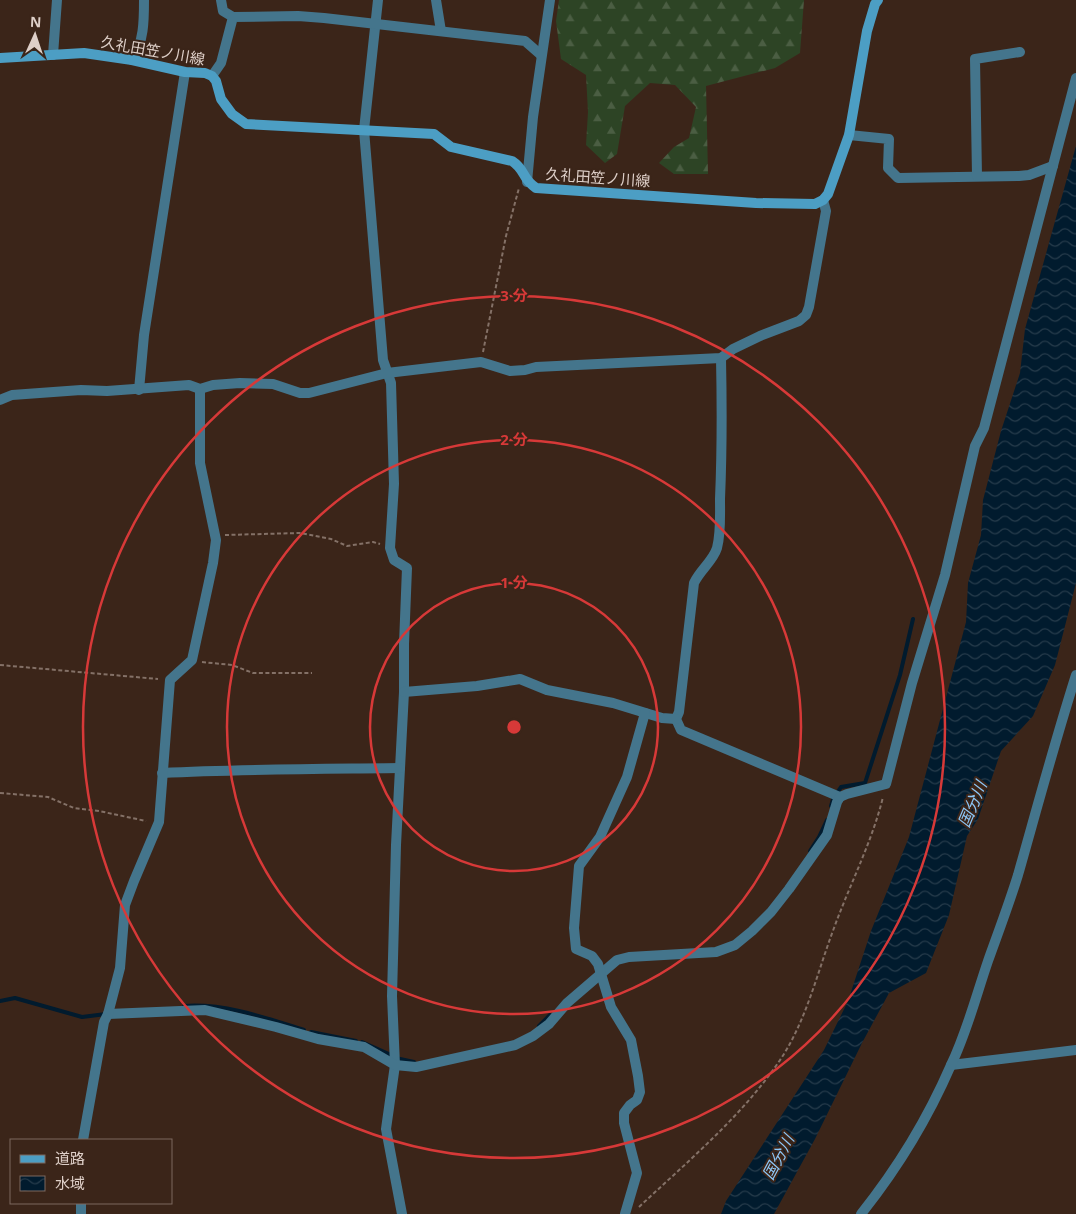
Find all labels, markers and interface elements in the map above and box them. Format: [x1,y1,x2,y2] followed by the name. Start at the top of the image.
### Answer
[10,10,60,60] north arrow
[30,12,42,31] text: N
[100,31,206,69] street label: 久礼田笠ノ川線
[545,163,651,191] street label: 久礼田笠ノ川線
[500,285,528,305] text: 3 分
[500,429,528,449] text: 2 分
[500,572,528,592] text: 1 分
[505,718,523,736] centre of rings
[952,776,992,830] water label: 国分川
[757,1129,800,1183] water label: 国分川
[10,1139,172,1204] legend
[55,1148,85,1168] text: 道路
[55,1173,85,1193] text: 水域

